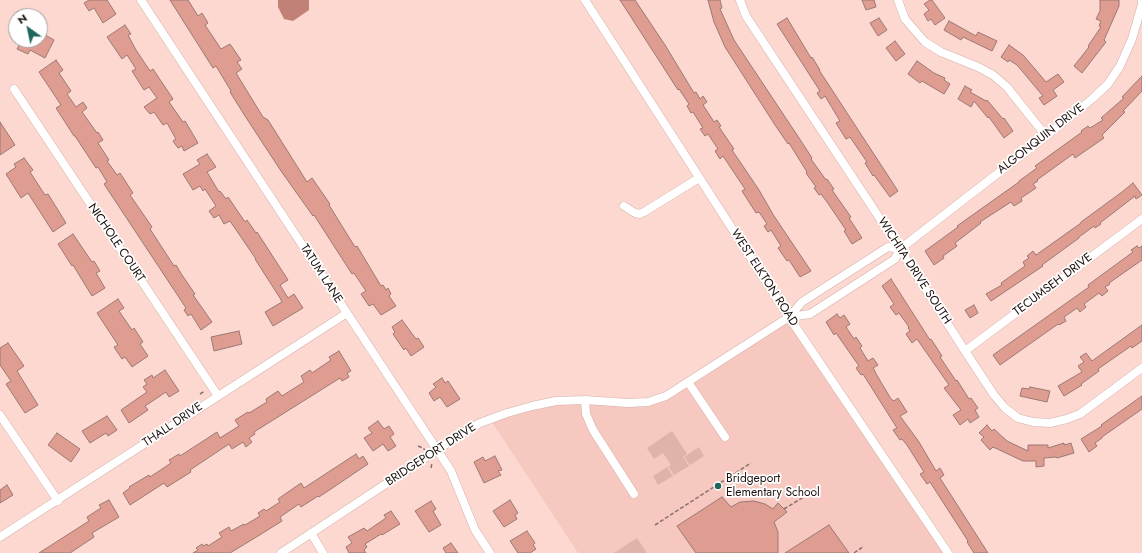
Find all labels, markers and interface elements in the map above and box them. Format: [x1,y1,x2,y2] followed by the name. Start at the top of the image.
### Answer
[8,8,48,48] north arrow
[14,10,30,28] text: N
[995,101,1087,177] street label: ALGONQUIN DRIVE
[84,201,148,285] street label: NICHOLE COURT
[874,215,954,327] street label: WICHITA DRIVE SOUTH
[727,227,801,329] street label: WEST ELKTON ROAD
[297,242,345,306] street label: TATUM LANE
[1011,251,1095,319] street label: TECUMSEH DRIVE
[140,400,206,450] street label: THALL DRIVE
[383,420,479,490] street label: BRIDGEPORT DRIVE
[726,472,820,500] place label: Bridgeport Elementary School
[713,481,723,491] marker: Bridgeport Elementary School

